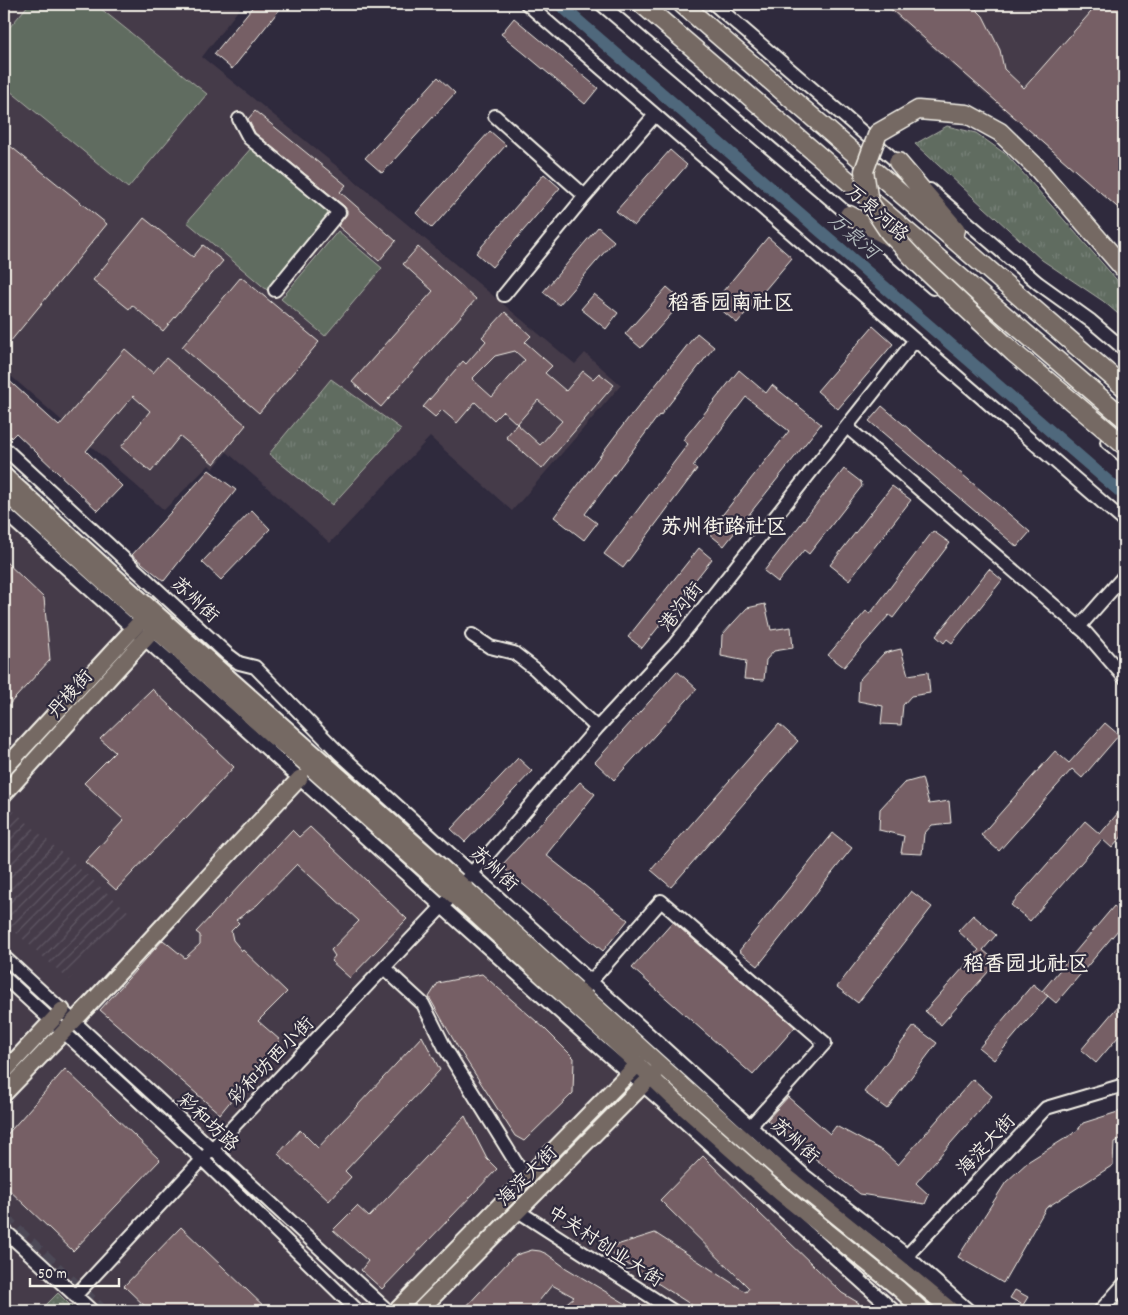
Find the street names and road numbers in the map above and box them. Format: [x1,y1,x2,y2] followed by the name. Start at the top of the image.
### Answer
[842,178,914,246] street label: 万泉河路
[164,572,224,631] street label: 苏州街
[654,578,711,639] street label: 港沟街
[42,665,101,726] street label: 丹棱街
[462,841,523,900] street label: 苏州街
[223,1012,322,1113] street label: 彩和坊西小街
[170,1088,244,1159] street label: 彩和坊路
[952,1109,1023,1183] street label: 海淀大街
[763,1113,824,1172] street label: 苏州街
[492,1141,565,1214] street label: 海淀大街
[541,1200,667,1295] street label: 中关村创业大街

